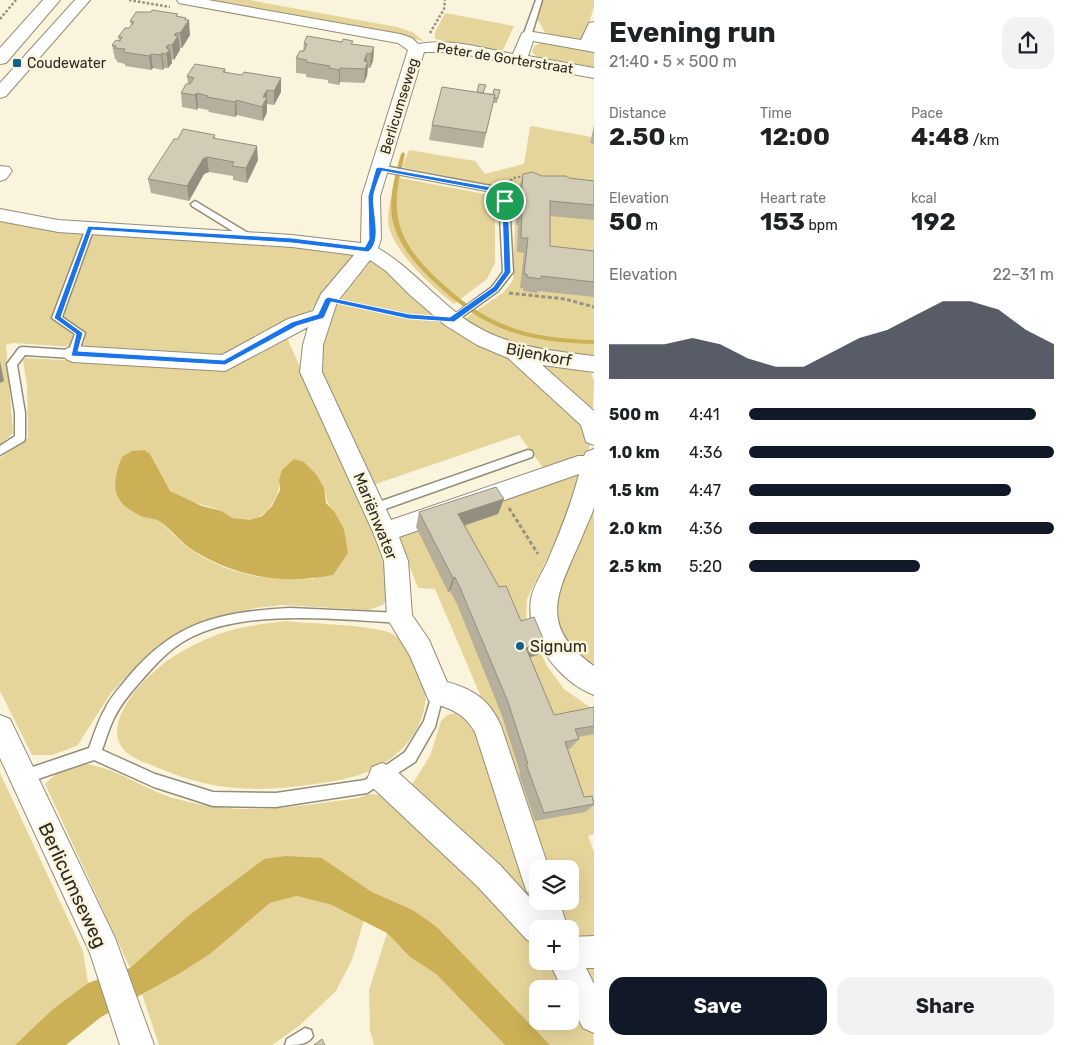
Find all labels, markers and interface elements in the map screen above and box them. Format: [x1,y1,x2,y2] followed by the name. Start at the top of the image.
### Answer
[609,16,776,49] text: Evening run
[1002,17,1054,69] button: share
[435,39,575,78] street label: Peter de Gorterstraat
[609,52,737,71] text: 21:40 · 5 × 500 m
[27,55,107,72] place label: Coudewater
[377,56,422,156] street label: Berlicumseweg
[11,57,23,69] marker: Coudewater
[609,105,666,122] text: Distance
[760,105,792,122] text: Time
[911,105,943,122] text: Pace
[609,122,666,151] text: 2.50
[760,122,830,151] text: 12:00
[911,122,969,151] text: 4:48
[666,132,689,149] text: km
[969,132,999,149] text: /km
[484,180,526,222] pin
[491,187,519,215] icon: arrive
[609,190,669,207] text: Elevation
[760,190,826,207] text: Heart rate
[911,190,937,207] text: kcal
[609,207,642,236] text: 50
[760,207,805,236] text: 153
[911,207,956,236] text: 192
[642,217,658,234] text: m
[805,217,838,234] text: bpm
[609,265,678,284] text: Elevation
[992,265,1054,284] text: 22–31 m
[504,339,574,370] street label: Bijenkorf
[609,405,659,424] text: 500 m
[689,405,720,424] text: 4:41
[609,443,660,462] text: 1.0 km
[689,443,722,462] text: 4:36
[349,470,402,563] street label: Mariënwater
[609,481,659,500] text: 1.5 km
[689,481,721,500] text: 4:47
[609,519,662,538] text: 2.0 km
[689,519,722,538] text: 4:36
[609,557,662,576] text: 2.5 km
[689,557,722,576] text: 5:20
[530,637,587,656] place label: Signum
[514,640,526,652] marker: Signum
[33,819,112,952] street label: Berlicumseweg
[529,860,579,1030] map controls
[529,860,579,910] button: layers
[529,920,579,970] button: +
[609,977,827,1035] button: Save
[837,977,1054,1035] button: Share
[529,980,579,1030] button: −

